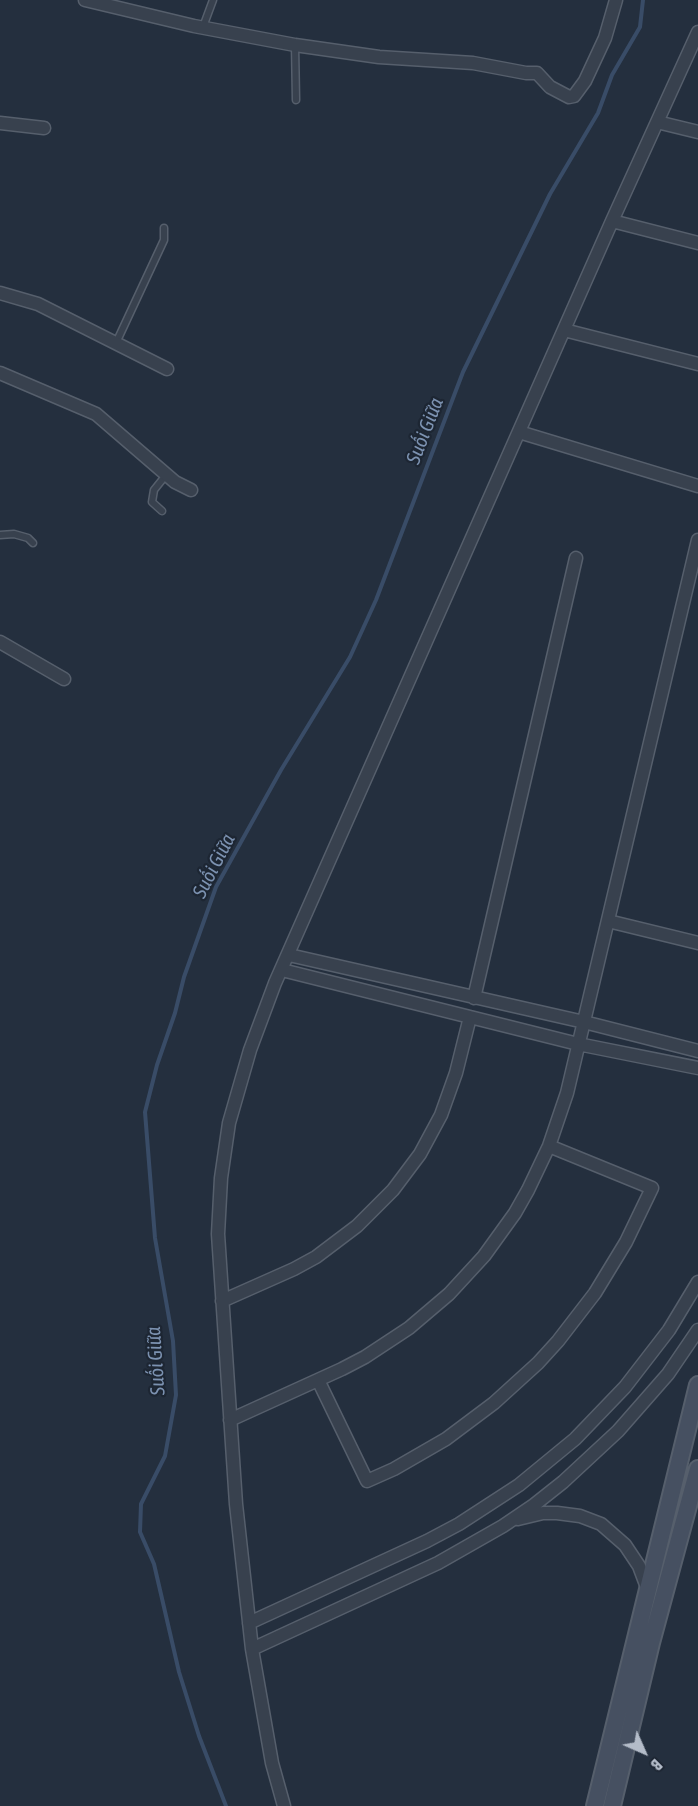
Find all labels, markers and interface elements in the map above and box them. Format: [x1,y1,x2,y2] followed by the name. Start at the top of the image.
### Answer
[401,395,449,467] water label: Suối Giữa
[188,830,240,902] water label: Suối Giữa
[142,1326,170,1396] water label: Suối Giữa
[614,1722,674,1782] north arrow
[648,1756,666,1774] text: B

